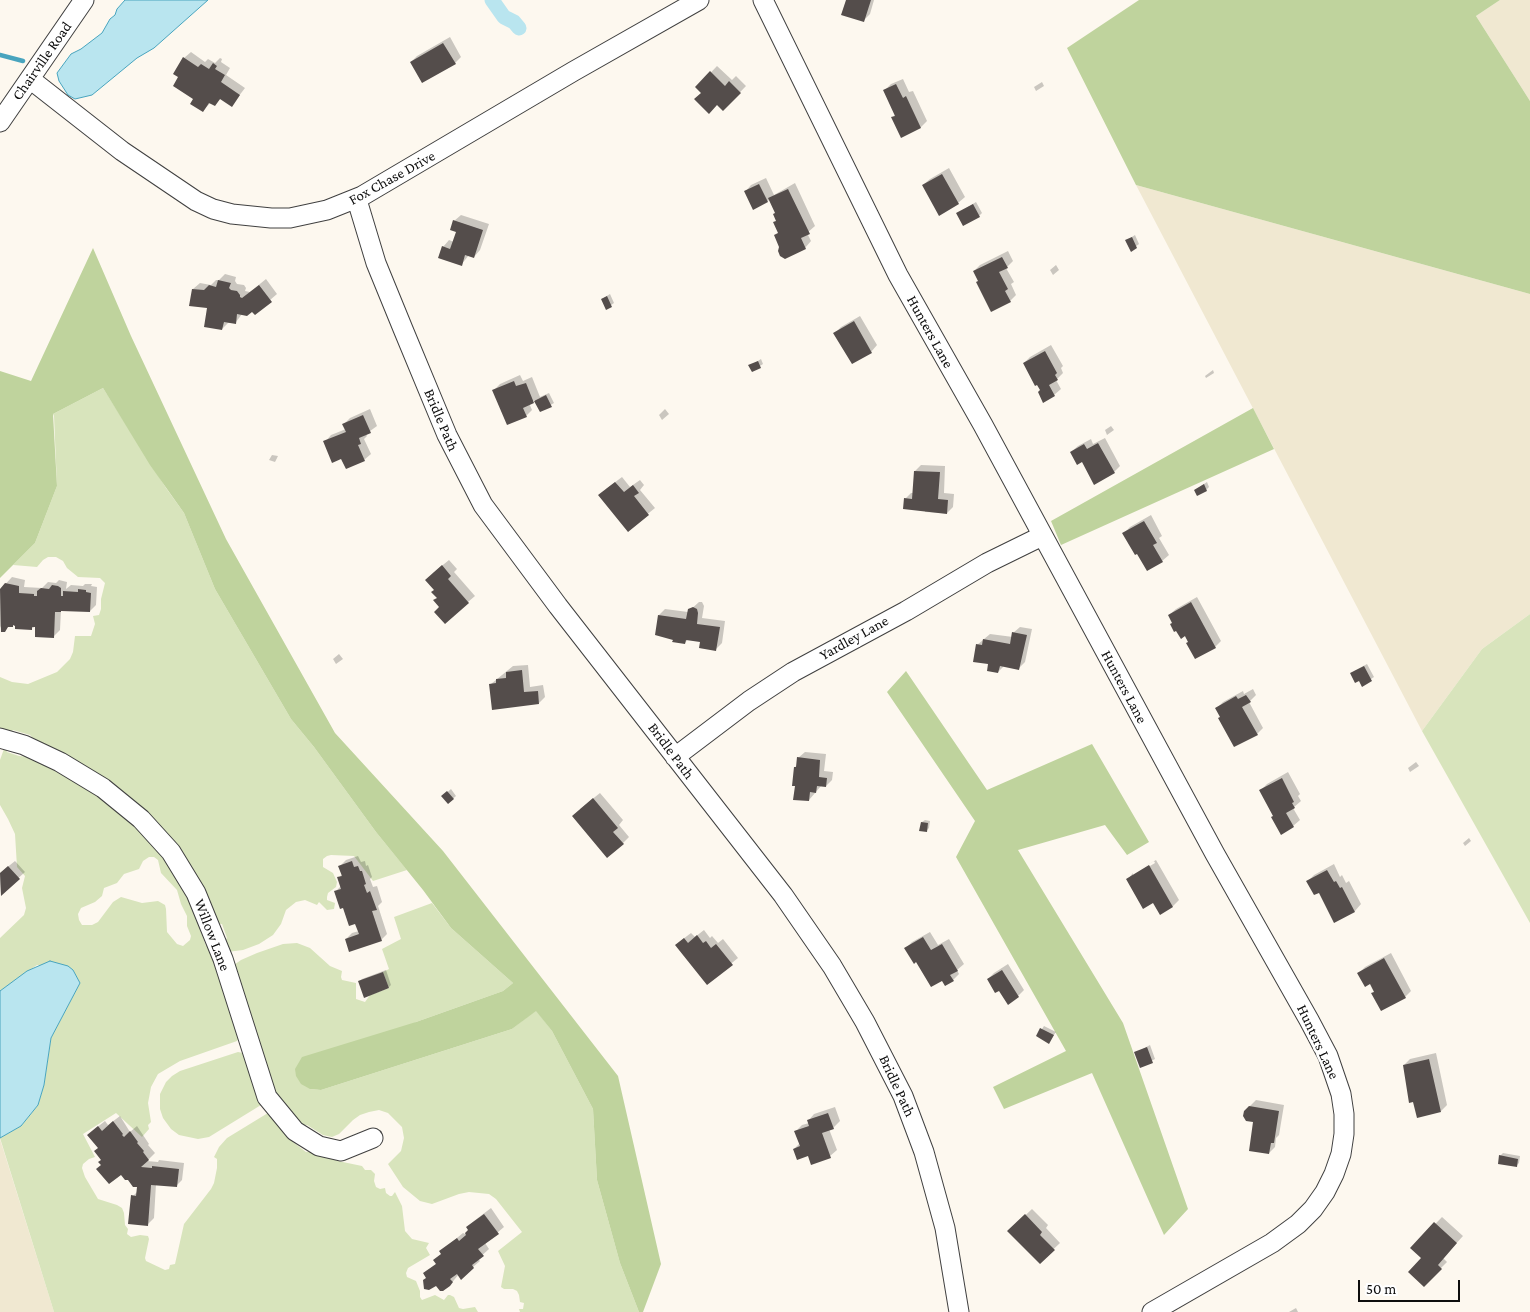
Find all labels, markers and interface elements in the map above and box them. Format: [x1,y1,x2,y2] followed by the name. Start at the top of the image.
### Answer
[8,18,76,104] street label: Chairville Road
[346,147,438,209] street label: Fox Chase Drive
[903,293,957,371] street label: Hunters Lane
[420,386,462,454] street label: Bridle Path
[816,612,892,664] street label: Yardley Lane
[1097,647,1151,727] street label: Hunters Lane
[644,719,698,783] street label: Bridle Path
[190,896,234,974] street label: Willow Lane
[1293,1002,1343,1082] street label: Hunters Lane
[875,1052,919,1120] street label: Bridle Path
[1360,1270,1462,1302] scale bar
[1366,1281,1396,1297] text: 50 m

